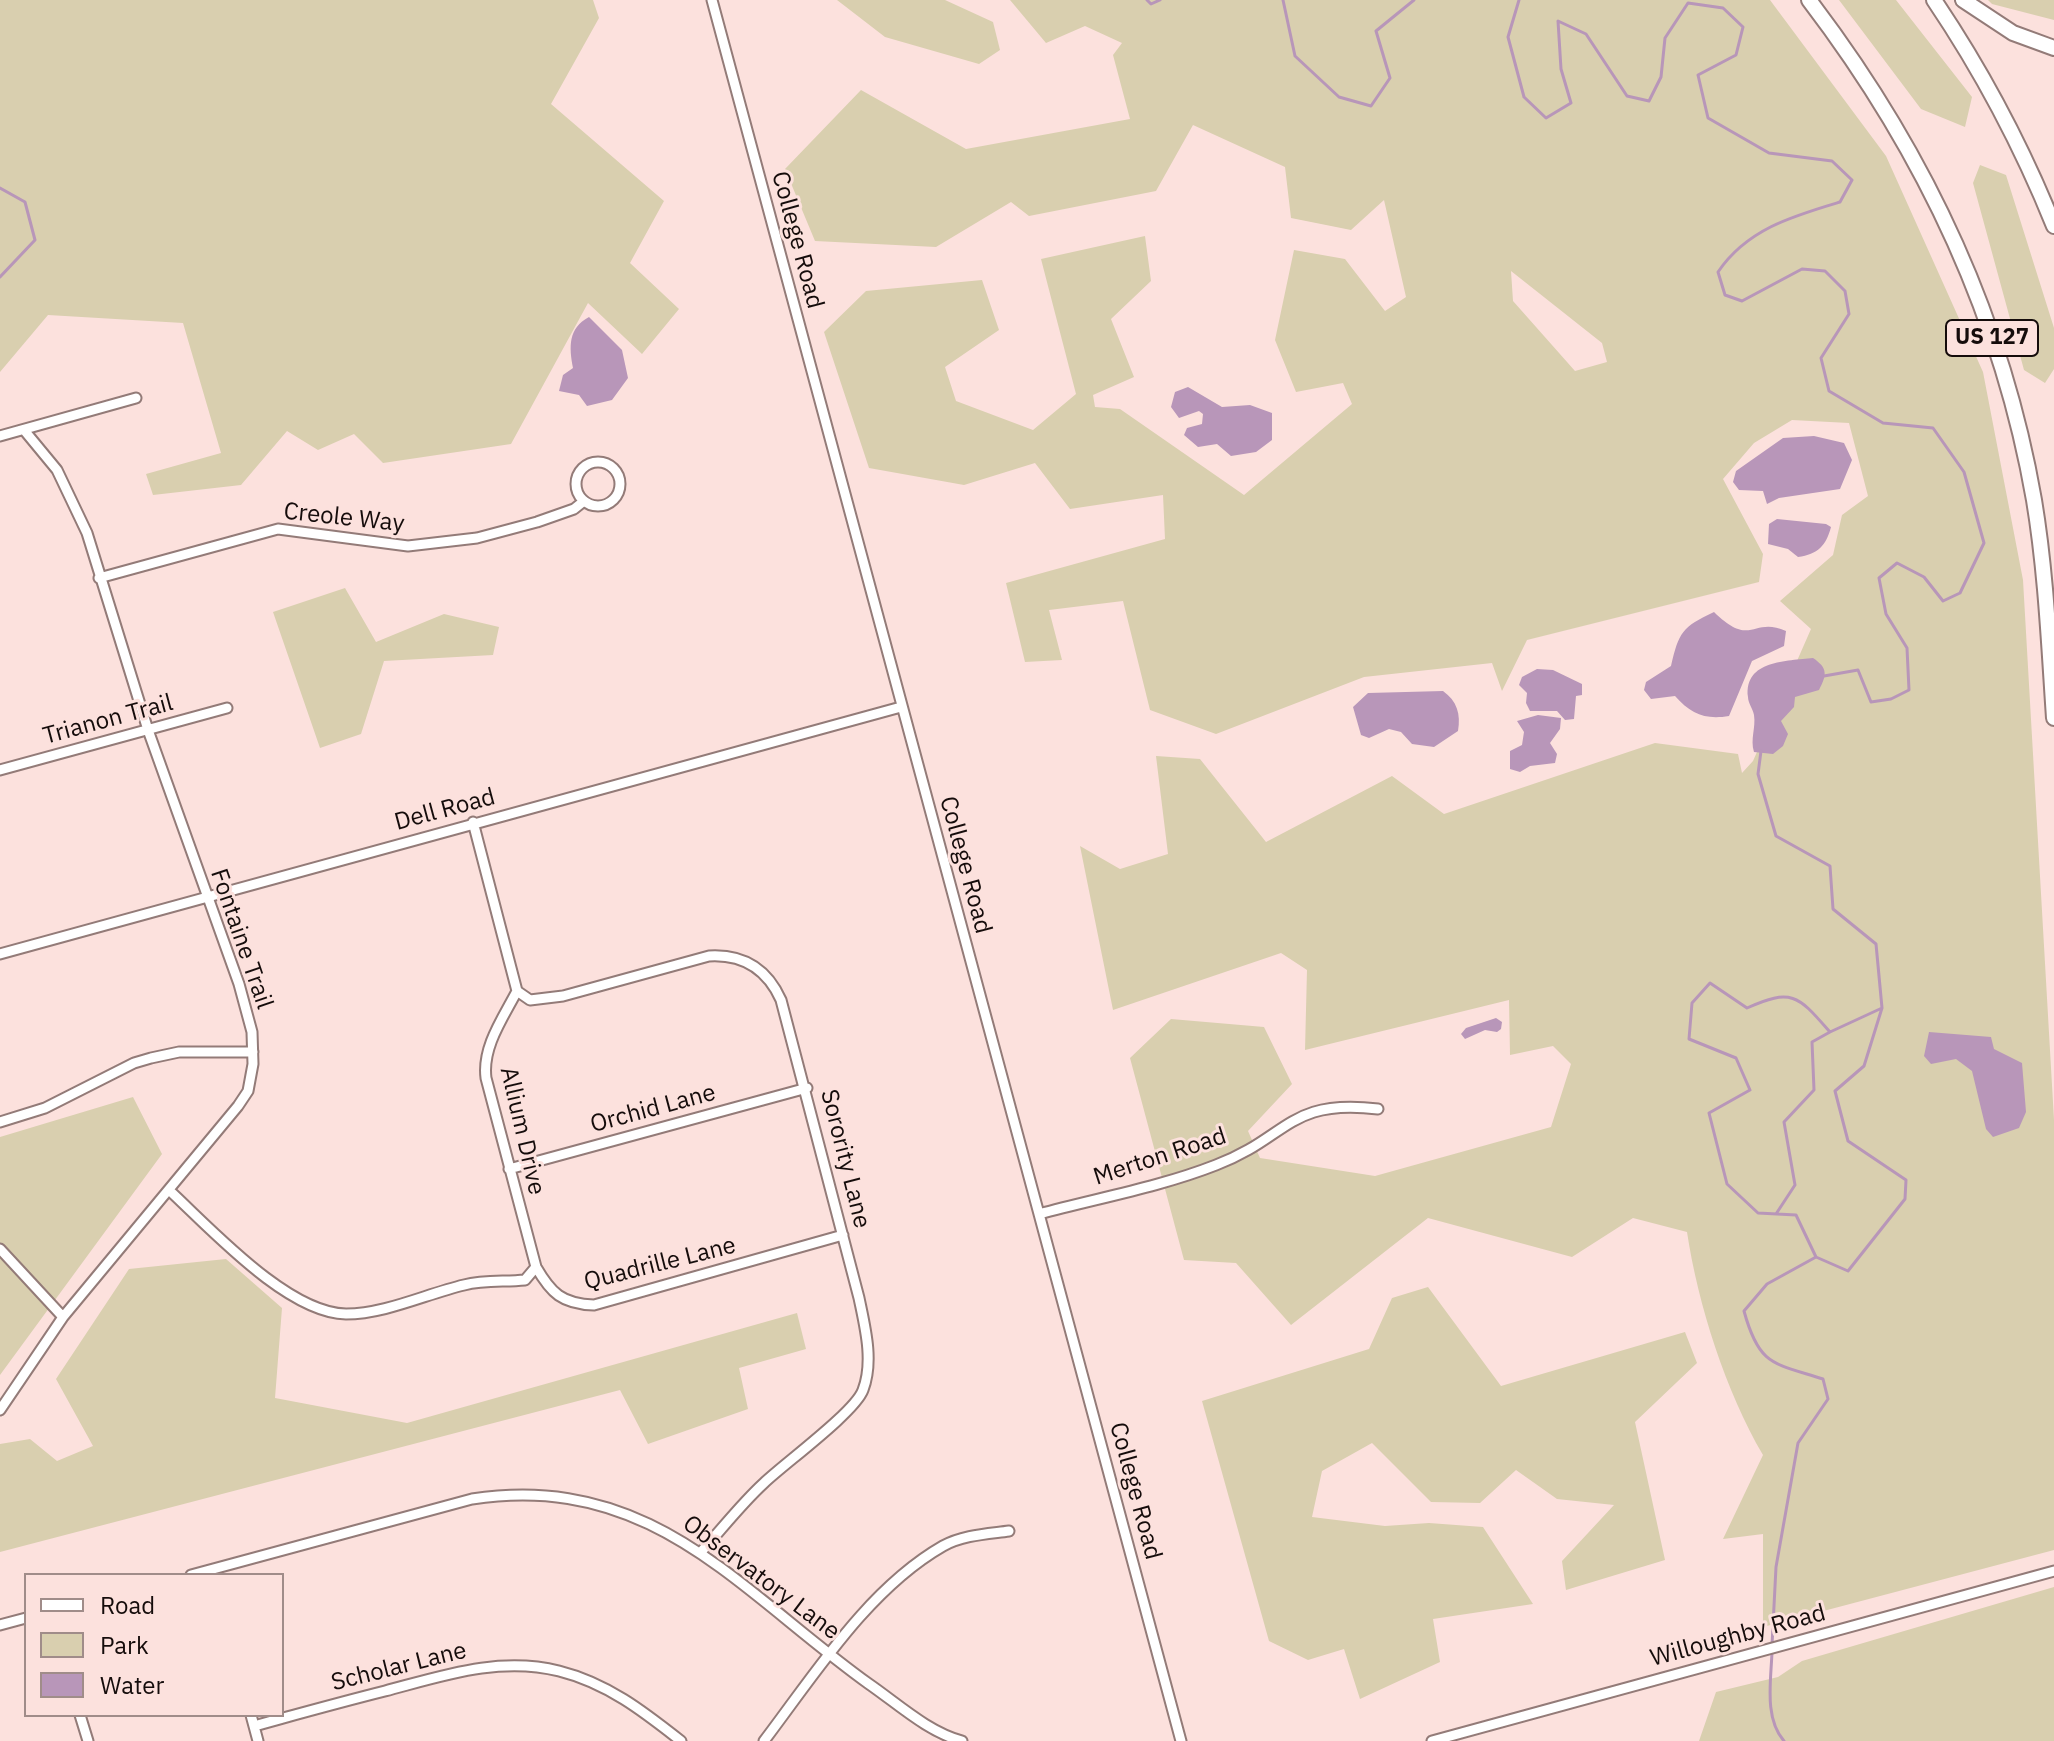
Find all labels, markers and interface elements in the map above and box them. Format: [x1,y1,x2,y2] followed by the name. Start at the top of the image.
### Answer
[765,168,829,312] street label: College Road
[1946,320,2038,356] road number: US 127
[282,497,406,539] street label: Creole Way
[40,689,176,751] street label: Trianon Trail
[392,783,498,837] street label: Dell Road
[933,793,997,937] street label: College Road
[204,865,278,1013] street label: Fontaine Trail
[493,1064,551,1198] street label: Allium Drive
[587,1078,719,1140] street label: Orchid Lane
[814,1087,876,1231] street label: Sorority Lane
[1090,1122,1230,1192] street label: Merton Road
[581,1231,739,1297] street label: Quadrille Lane
[1103,1419,1167,1563] street label: College Road
[677,1510,845,1646] street label: Observatory Lane
[24,1573,284,1717] legend
[100,1589,155,1621] text: Road
[1647,1599,1829,1673] street label: Willoughby Road
[100,1629,149,1661] text: Park
[328,1636,470,1698] street label: Scholar Lane
[100,1669,164,1701] text: Water

